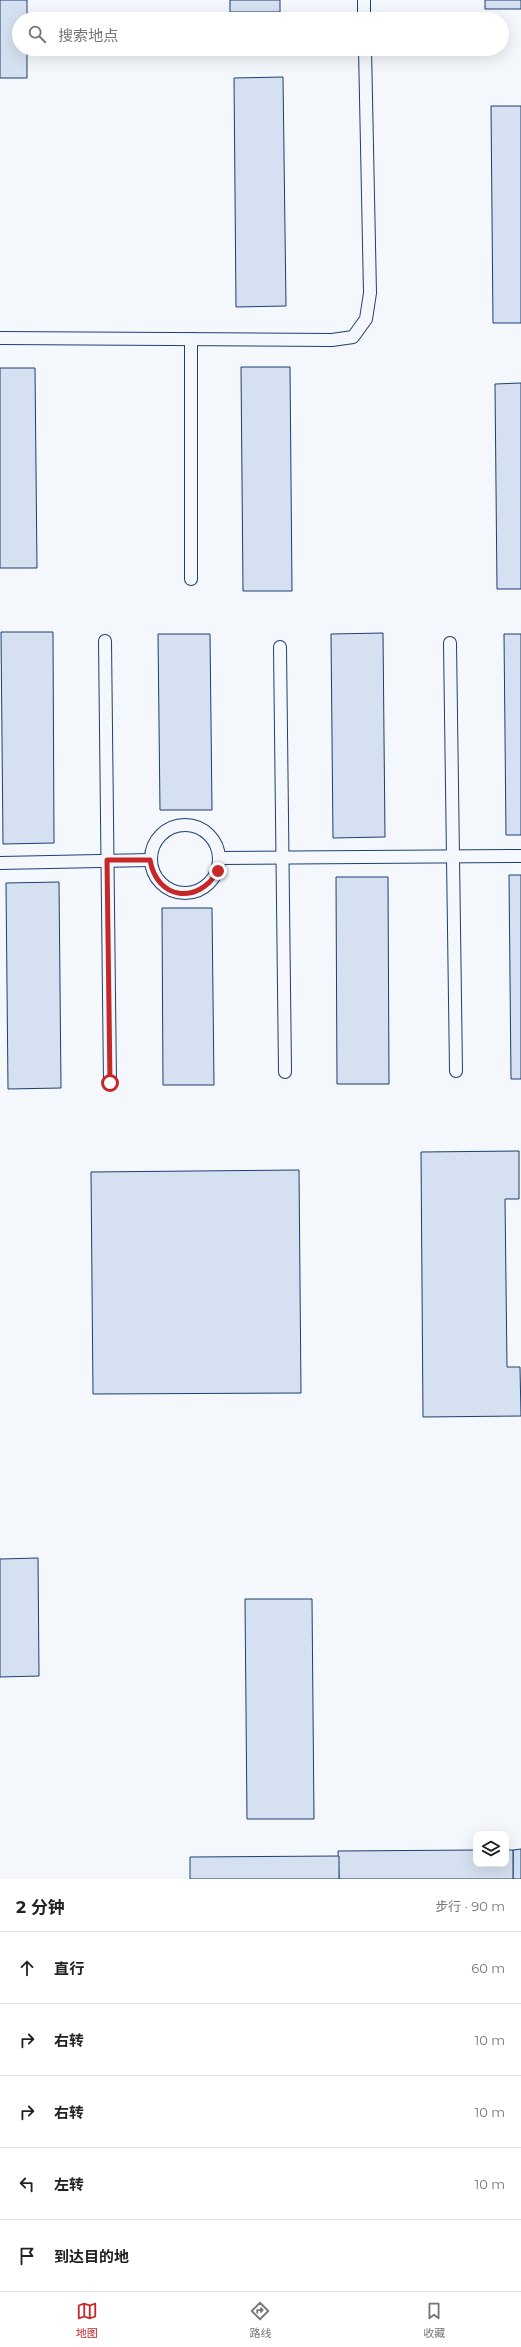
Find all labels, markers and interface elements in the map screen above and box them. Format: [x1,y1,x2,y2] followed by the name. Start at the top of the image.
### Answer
[12,12,509,56] search box
[26,23,48,45] icon: search
[58,26,118,45] text: 搜索地点
[209,862,227,880] route end
[101,1074,119,1092] route start
[473,1831,509,1867] map controls
[473,1831,509,1867] button: layers
[16,1897,65,1917] text: 2 分钟
[435,1898,505,1914] text: 步行 · 90 m
[16,1957,38,1979] icon: ahead
[54,1959,84,1978] text: 直行
[471,1960,505,1976] text: 60 m
[16,2029,38,2051] icon: right
[54,2031,84,2050] text: 右转
[475,2032,505,2048] text: 10 m
[16,2101,38,2123] icon: right
[54,2103,84,2122] text: 右转
[475,2104,505,2120] text: 10 m
[16,2173,38,2195] icon: left
[54,2175,84,2194] text: 左转
[475,2176,505,2192] text: 10 m
[16,2245,38,2267] icon: arrive
[54,2247,129,2266] text: 到达目的地
[76,2300,98,2340] tab: 地图
[249,2300,271,2340] tab: 路线
[423,2300,445,2340] tab: 收藏

